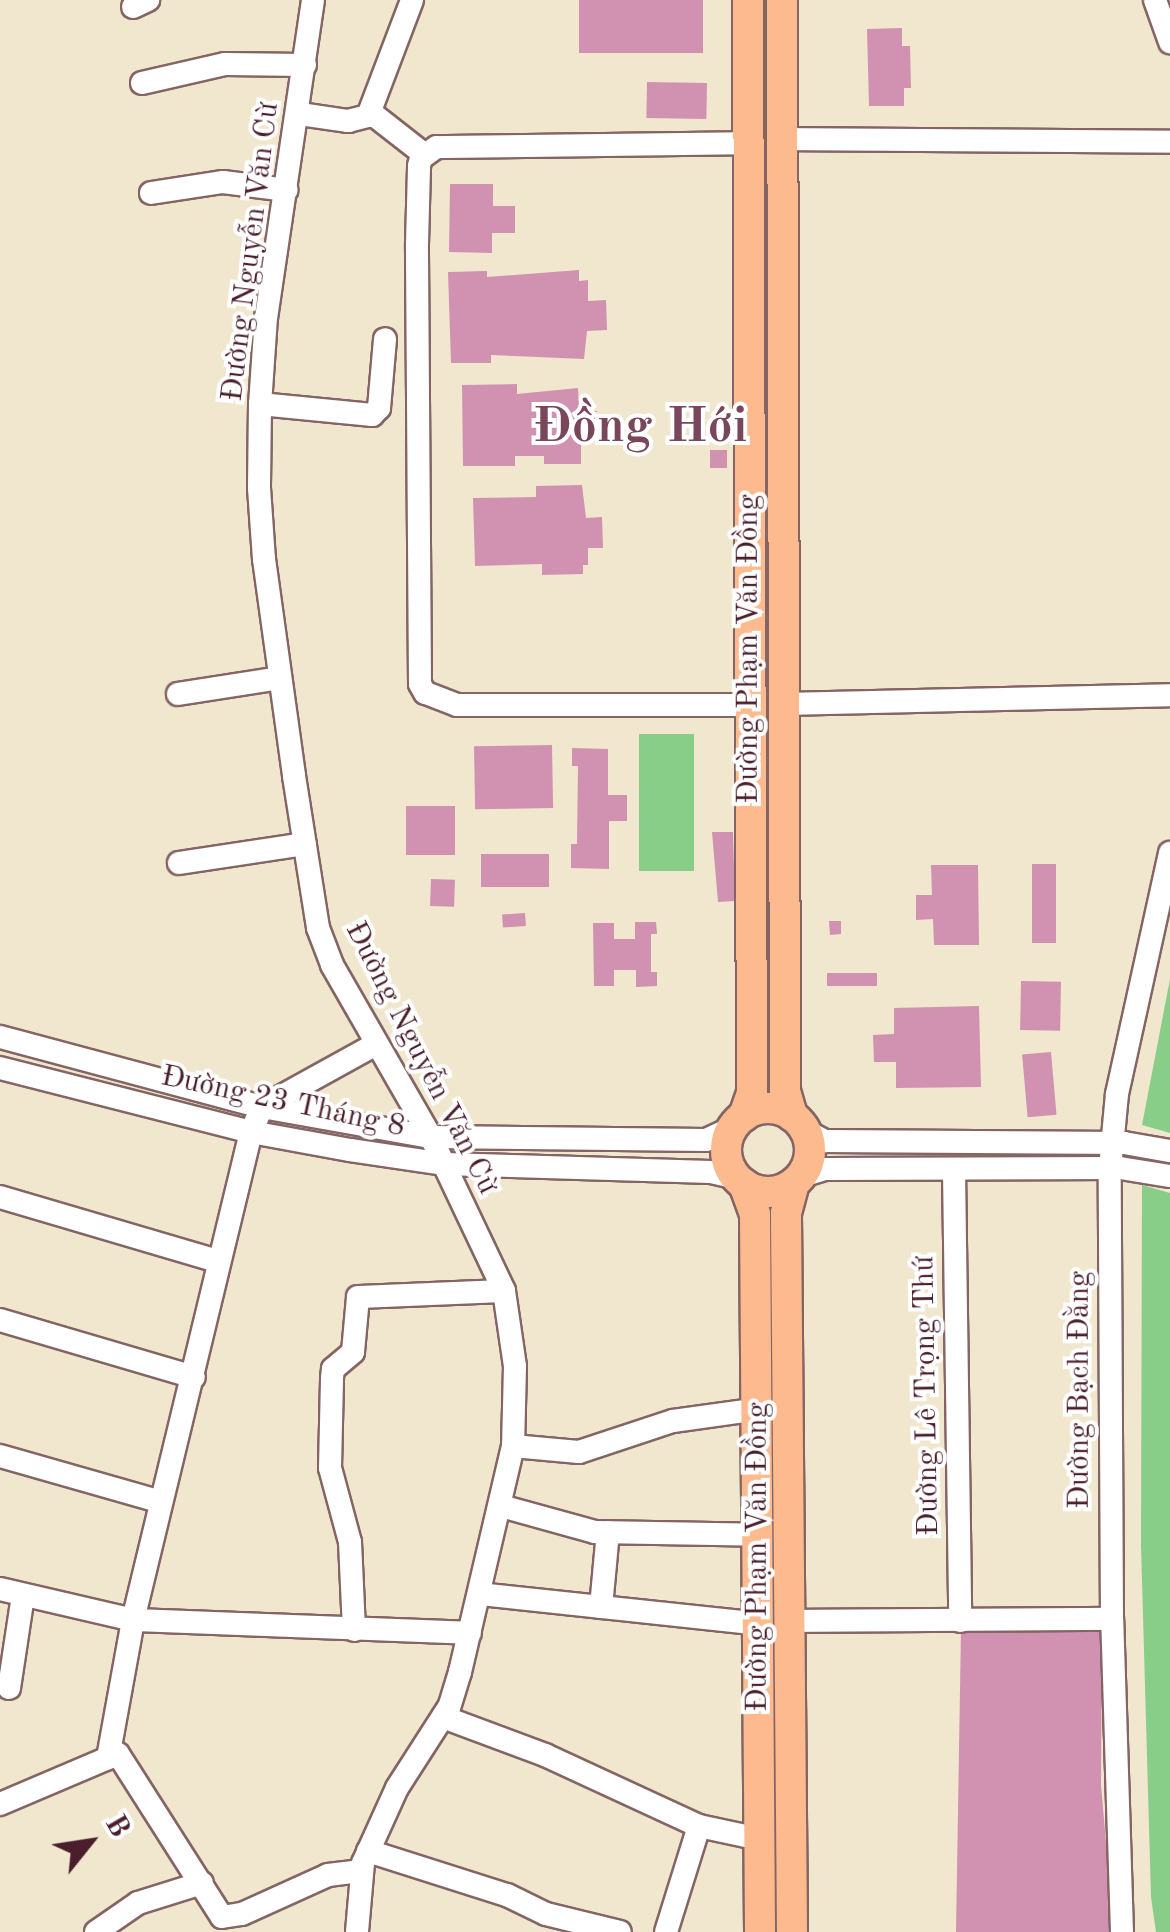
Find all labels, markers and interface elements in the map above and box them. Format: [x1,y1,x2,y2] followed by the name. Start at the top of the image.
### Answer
[215,100,287,404] street label: Đường Nguyễn Văn Cừ
[532,399,748,459] district label: Đồng Hới
[731,494,767,804] street label: Đường Phạm Văn Đồng
[337,916,505,1200] street label: Đường Nguyễn Văn Cừ
[158,1059,408,1145] street label: Đường 23 Tháng 8
[907,1256,947,1536] street label: Đường Lê Trọng Thứ
[1062,1271,1098,1509] street label: Đường Bạch Đằng
[740,1402,776,1712] street label: Đường Phạm Văn Đồng
[40,1792,140,1892] north arrow
[99,1811,133,1843] text: B

